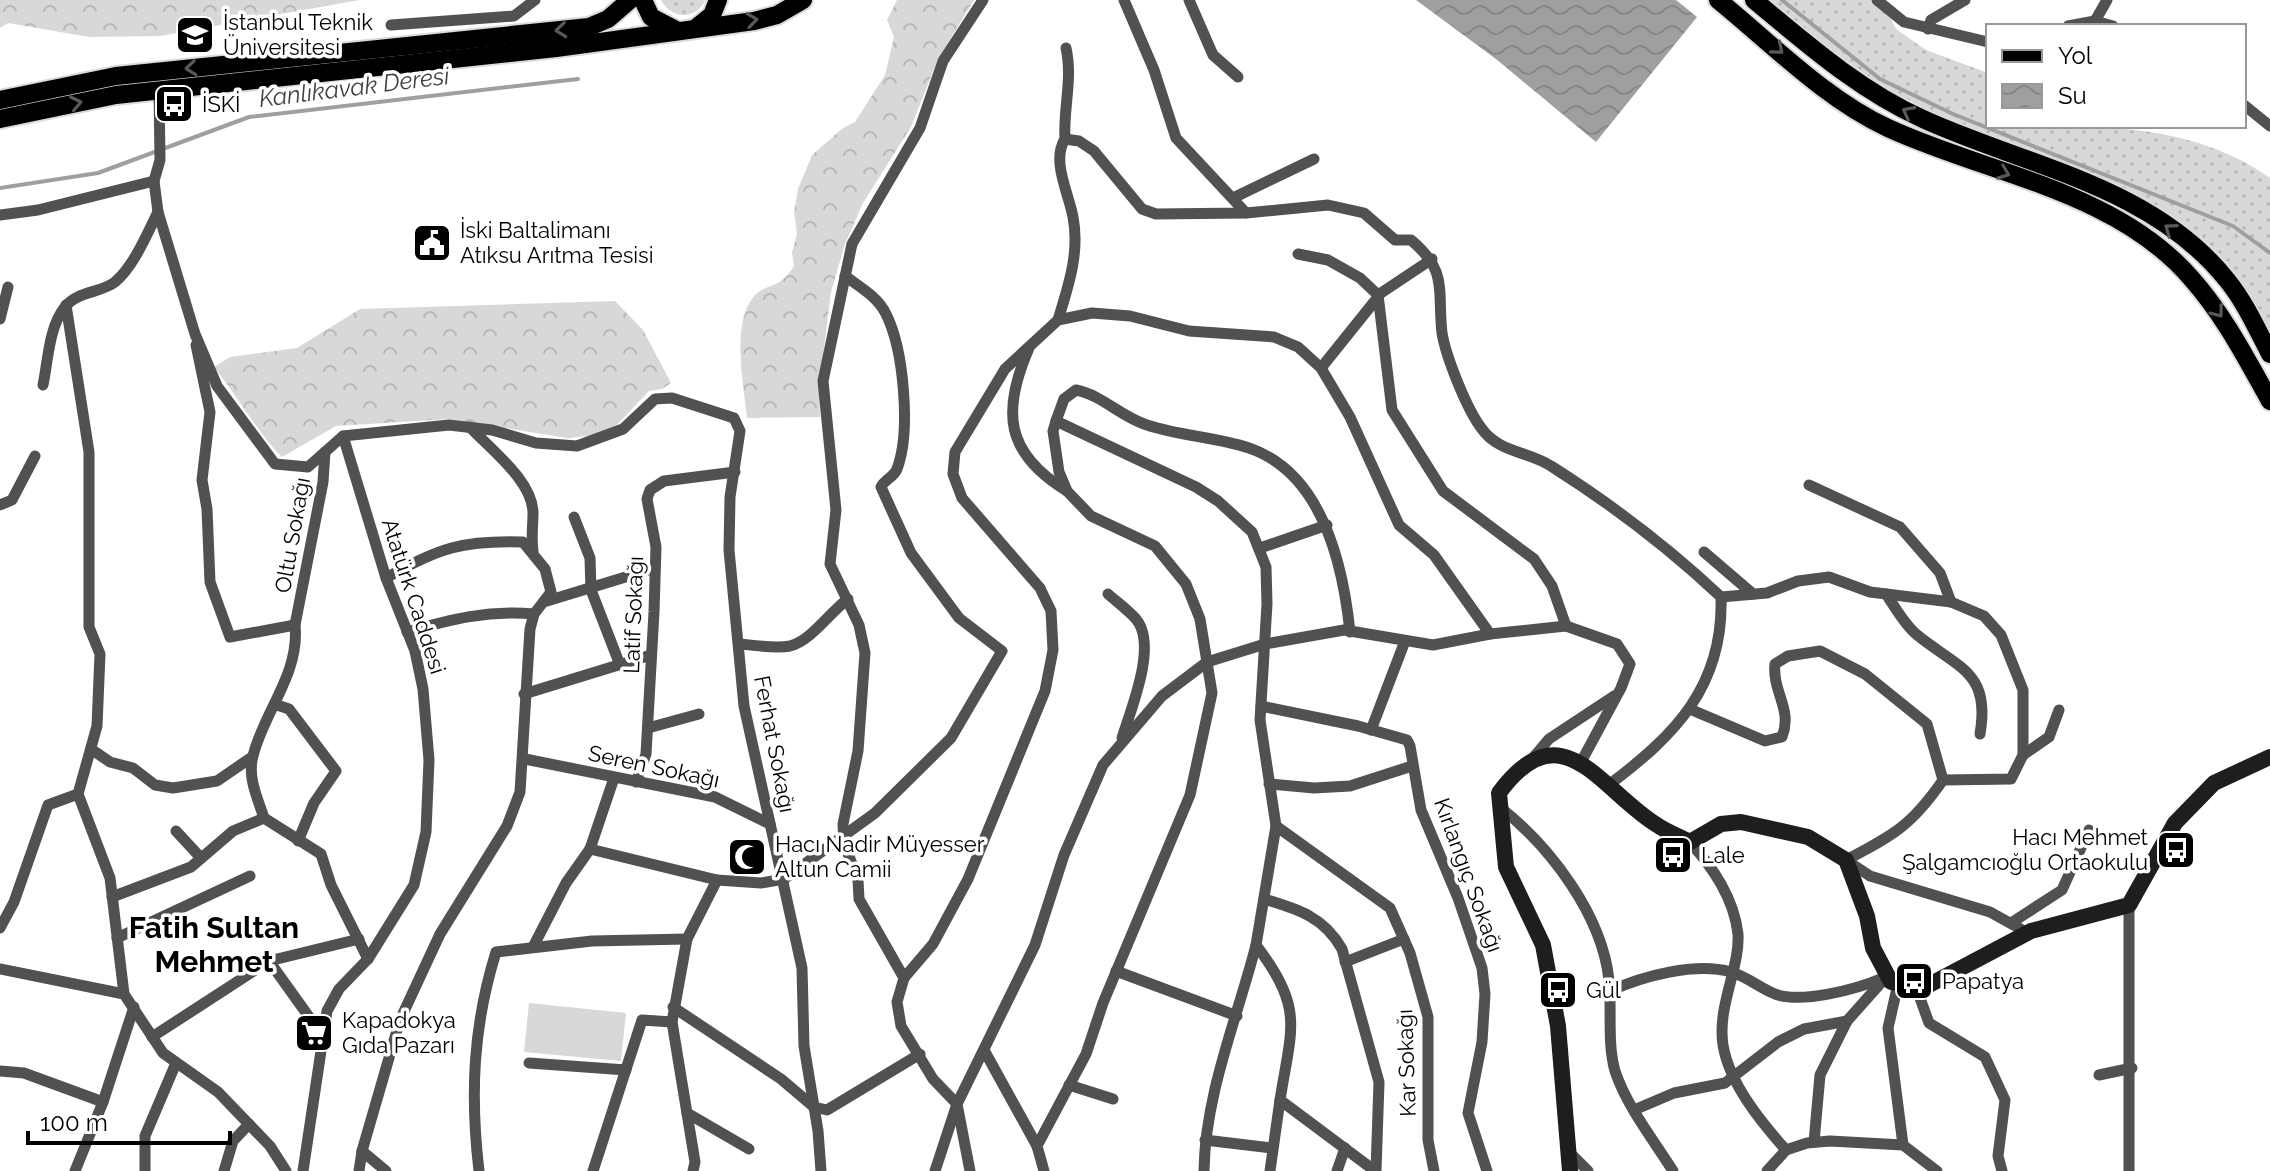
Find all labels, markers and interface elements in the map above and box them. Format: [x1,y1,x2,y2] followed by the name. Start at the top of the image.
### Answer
[223,9,373,60] place label: İstanbul Teknik Üniversitesi
[745,12,759,29] one-way arrow
[174,14,216,56] school or university icon: İstanbul Teknik Üniversitesi
[554,21,567,38] one-way arrow
[1986,24,2246,128] legend
[1769,40,1784,54] one-way arrow
[2058,41,2093,70] text: Yol
[184,59,197,76] one-way arrow
[257,61,452,113] water label: Kanlıkavak Deresi
[2058,81,2087,110] text: Su
[153,83,195,125] bus stop icon: İSKİ
[202,91,240,117] place label: İSKİ
[69,95,83,112] one-way arrow
[1902,106,1917,121] one-way arrow
[1996,163,2010,180] one-way arrow
[460,217,654,268] place label: İski Baltalimanı Atıksu Arıtma Tesisi
[411,222,453,264] public building icon: İski Baltalimanı Atıksu Arıtma Tesisi
[2165,224,2179,238] one-way arrow
[2208,303,2222,317] one-way arrow
[269,475,315,595] street label: Oltu Sokağı
[377,515,451,677] street label: Atatürk Caddesi
[618,556,648,674] street label: Latif Sokağı
[749,673,801,815] street label: Ferhat Sokağı
[586,739,722,793] street label: Seren Sokağı
[1429,794,1509,956] street label: Kırlangıç Sokağı
[1902,824,2149,875] place label: Hacı Mehmet Şalgamcıoğlu Ortaokulu
[2155,829,2197,871] bus stop icon: Hacı Mehmet Şalgamcıoğlu Ortaokulu
[775,831,985,882] place label: Hacı Nadir Müyesser Altun Camii
[1652,834,1694,876] bus stop icon: Lale
[726,836,768,878] mosque icon: Hacı Nadir Müyesser Altun Camii
[1701,842,1745,868] place label: Lale
[129,910,299,979] district label: Fatih Sultan Mehmet
[1893,960,1935,1002] bus stop icon: Papatya
[1942,968,2024,994] place label: Papatya
[1537,969,1579,1011] bus stop icon: Gül
[1586,977,1621,1003] place label: Gül
[342,1007,456,1058] place label: Kapadokya Gıda Pazarı
[1391,1009,1421,1117] street label: Kar Sokağı
[293,1012,335,1054] supermarket icon: Kapadokya Gıda Pazarı
[28,1095,230,1145] scale bar
[40,1108,108,1137] text: 100 m

